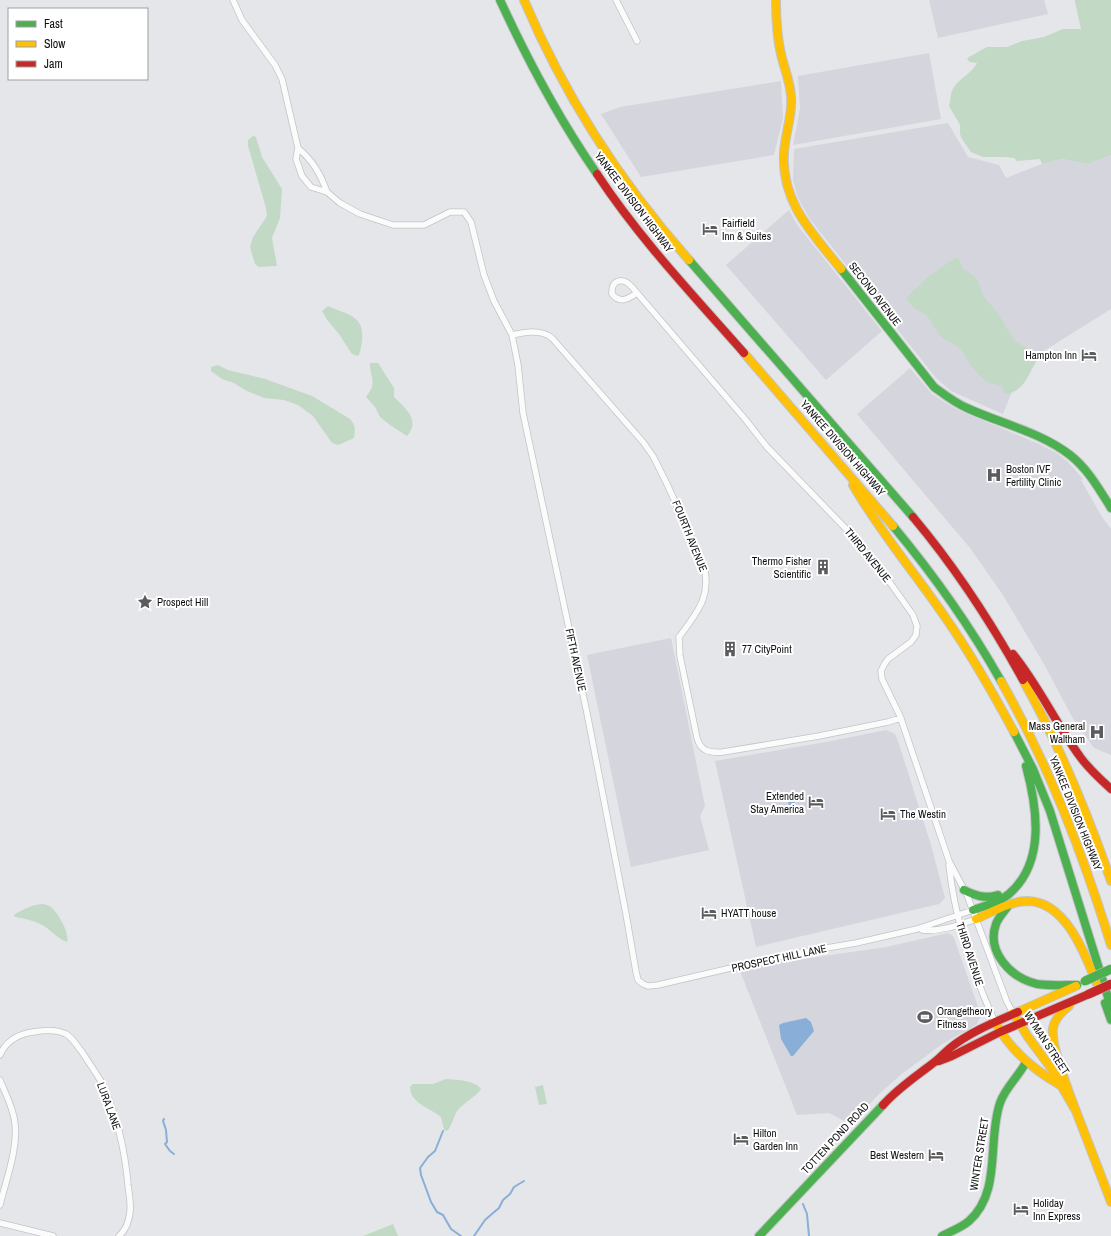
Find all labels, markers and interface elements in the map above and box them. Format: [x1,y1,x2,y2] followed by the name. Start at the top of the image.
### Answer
[8,8,148,80] legend
[44,16,63,32] text: Fast
[44,36,66,52] text: Slow
[44,56,63,72] text: Jam
[591,149,677,255] street label: YANKEE DIVISION HIGHWAY
[722,216,772,243] place label: Fairfield Inn & Suites
[701,220,719,238] hotel icon: Fairfield Inn & Suites
[846,259,904,329] street label: SECOND AVENUE
[1080,346,1098,364] hotel icon: Hampton Inn
[1025,348,1077,362] place label: Hampton Inn
[797,397,889,499] street label: YANKEE DIVISION HIGHWAY
[1006,462,1062,489] place label: Boston IVF Fertility Clinic
[985,466,1003,484] hospital icon: Boston IVF Fertility Clinic
[669,498,711,574] street label: FOURTH AVENUE
[842,525,894,585] street label: THIRD AVENUE
[752,554,811,581] place label: Thermo Fisher Scientific
[814,558,832,576] building icon: Thermo Fisher Scientific
[136,593,154,611] place icon: Prospect Hill
[157,595,208,609] place label: Prospect Hill
[562,627,590,693] street label: FIFTH AVENUE
[721,640,739,658] building icon: 77 CityPoint
[742,642,792,656] place label: 77 CityPoint
[1029,719,1085,746] place label: Mass General Waltham
[1088,723,1106,741] hospital icon: Mass General Waltham
[1047,754,1105,872] street label: YANKEE DIVISION HIGHWAY
[750,789,804,816] place label: Extended Stay America
[807,793,825,811] hotel icon: Extended Stay America
[879,805,897,823] hotel icon: The Westin
[900,807,946,821] place label: The Westin
[700,904,718,922] hotel icon: HYATT house
[721,906,776,920] place label: HYATT house
[953,920,987,988] street label: THIRD AVENUE
[730,941,828,975] street label: PROSPECT HILL LANE
[937,1004,993,1031] place label: Orangetheory Fitness
[916,1008,934,1026] sports icon: Orangetheory Fitness
[1021,1009,1073,1078] street label: WYMAN STREET
[94,1080,124,1132] street label: LURA LANE
[798,1099,872,1177] street label: TOTTEN POND ROAD
[966,1116,992,1191] street label: WINTER STREET
[753,1126,798,1153] place label: Hilton Garden Inn
[732,1130,750,1148] hotel icon: Hilton Garden Inn
[927,1146,945,1164] hotel icon: Best Western
[870,1148,924,1162] place label: Best Western
[1033,1196,1081,1223] place label: Holiday Inn Express
[1012,1200,1030,1218] hotel icon: Holiday Inn Express

